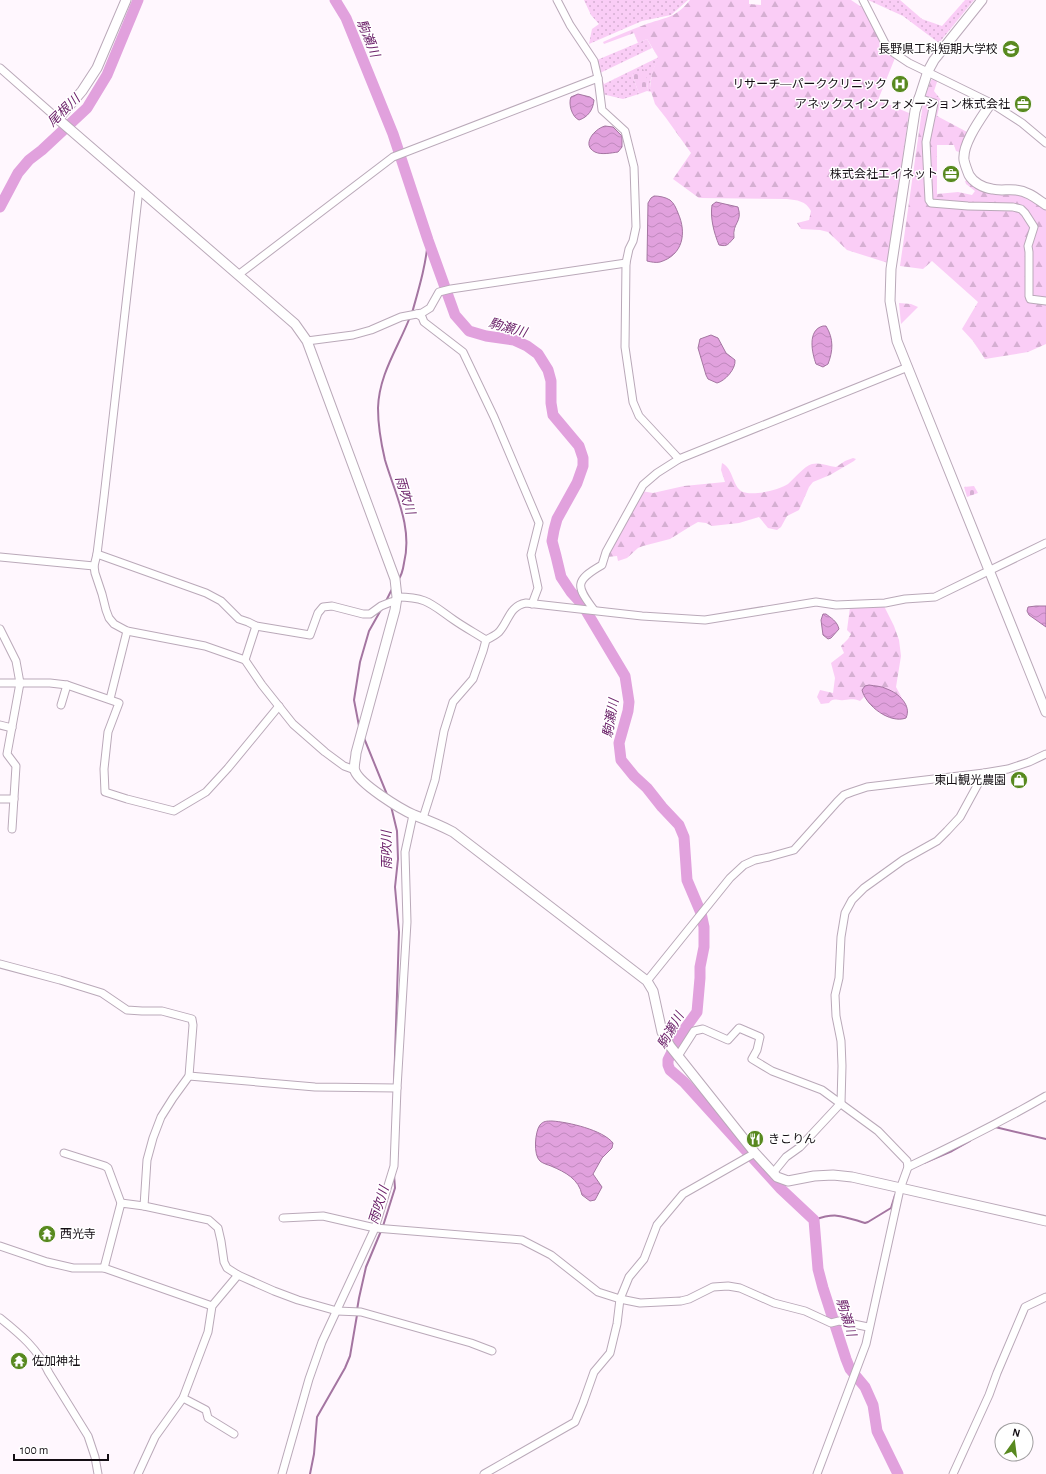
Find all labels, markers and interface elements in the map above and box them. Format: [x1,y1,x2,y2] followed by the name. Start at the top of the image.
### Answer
[354,18,383,61] water label: 駒瀬川
[1001,39,1021,59] school or university icon: 長野県工科短期大学校
[878,42,998,55] place label: 長野県工科短期大学校
[890,74,910,94] hospital icon: リサーチ―パーククリニック
[732,78,887,90] place label: リサーチ―パーククリニック
[45,91,84,129] water label: 尾根川
[1013,94,1033,114] office icon: アネックスインフォメーション株式会社
[795,98,1010,110] place label: アネックスインフォメーション株式会社
[941,164,961,184] office icon: 株式会社エイネット
[830,168,938,180] place label: 株式会社エイネット
[487,316,530,341] water label: 駒瀬川
[393,475,418,518] water label: 雨吹川
[601,696,622,739] water label: 駒瀬川
[1009,770,1029,790] shop icon: 東山観光農園
[934,773,1006,786] place label: 東山観光農園
[380,828,394,870] water label: 雨吹川
[655,1008,688,1051] water label: 駒瀬川
[745,1129,765,1149] restaurant icon: きこりん
[768,1132,816,1145] place label: きこりん
[367,1183,392,1226] water label: 雨吹川
[37,1224,57,1244] temple icon: 西光寺
[60,1228,96,1240] place label: 西光寺
[834,1297,859,1340] water label: 駒瀬川
[9,1351,29,1371] temple icon: 佐加神社
[32,1354,80,1367] place label: 佐加神社
[994,1422,1034,1462] north arrow
[1011,1427,1021,1439] text: N
[14,1436,108,1462] scale bar
[20,1444,48,1456] text: 100 m

